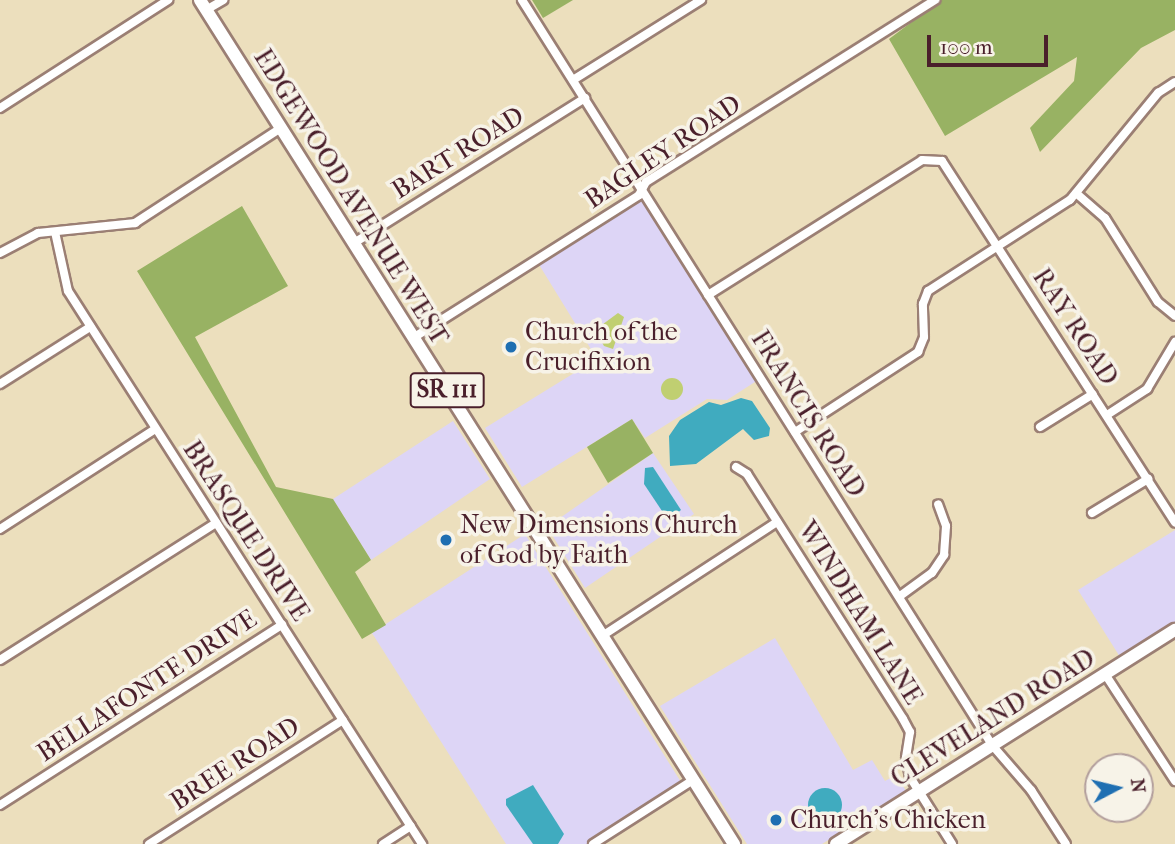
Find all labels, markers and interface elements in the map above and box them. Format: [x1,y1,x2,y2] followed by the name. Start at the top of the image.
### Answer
[930,21,1051,65] scale bar
[940,35,993,59] text: 100 m
[247,43,455,351] street label: EDGEWOOD AVENUE WEST
[579,88,747,216] street label: BAGLEY ROAD
[386,100,530,206] street label: BART ROAD
[1026,263,1124,391] street label: RAY ROAD
[525,316,678,378] place label: Church of the Crucifixion
[744,325,872,503] street label: FRANCIS ROAD
[503,339,519,355] marker: Church of the Crucifixion
[408,370,486,410] road number: SR 111
[176,435,316,627] street label: BRASQUE DRIVE
[460,509,738,570] place label: New Dimensions Church of God by Faith
[791,516,929,710] street label: WINDHAM LANE
[438,532,454,548] marker: New Dimensions Church of God by Faith
[31,603,263,769] street label: BELLAFONTE DRIVE
[885,643,1101,793] street label: CLEVELAND ROAD
[164,711,306,817] street label: BREE ROAD
[1084,753,1154,823] north arrow
[1126,777,1150,794] text: N
[790,804,986,836] place label: Church's Chicken
[768,812,784,828] marker: Church's Chicken

